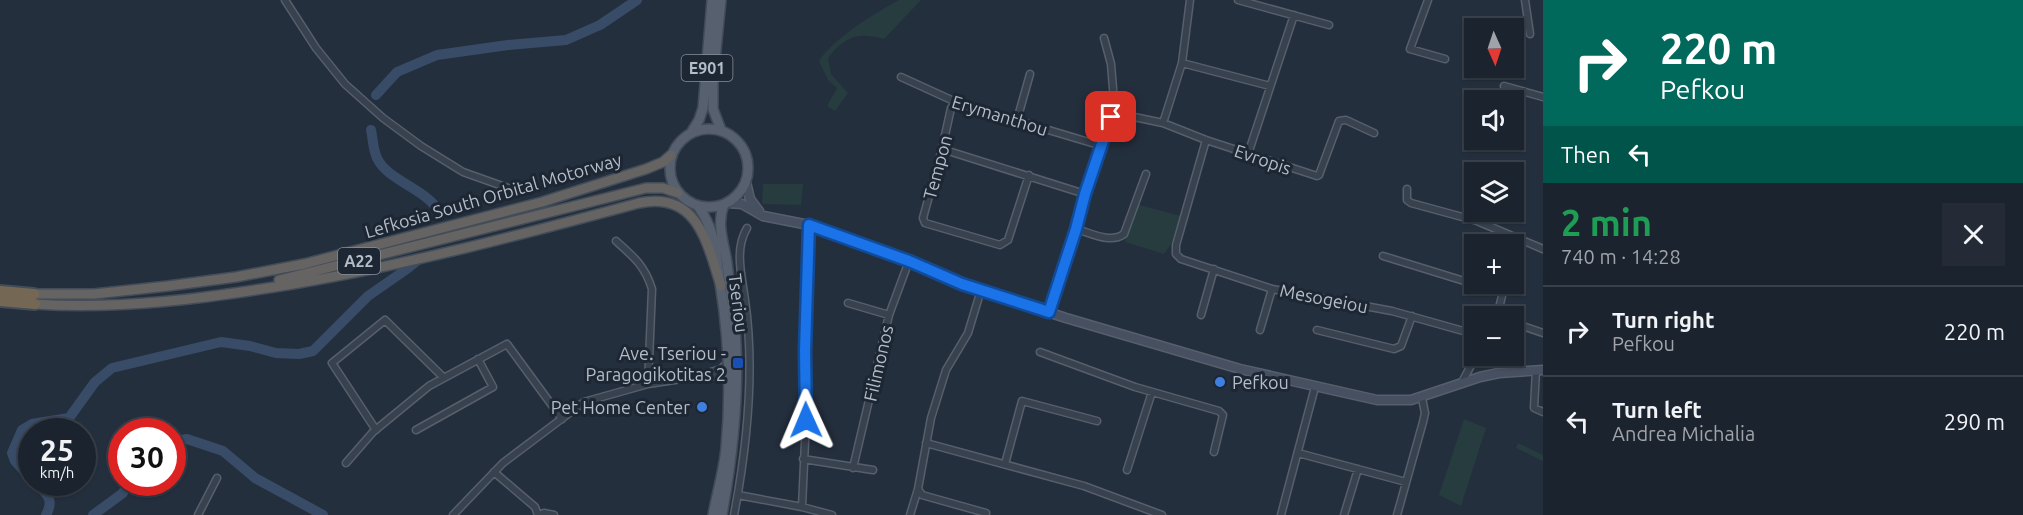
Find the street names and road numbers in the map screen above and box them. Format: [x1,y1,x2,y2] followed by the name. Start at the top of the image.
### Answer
[682,55,732,81] road number: E901
[950,91,1050,139] street label: Erymanthou
[919,133,955,201] street label: Tempon
[1232,140,1294,178] street label: Evropis
[362,149,624,241] street label: Lefkosia South Orbital Motorway
[338,248,380,274] road number: A22
[725,272,753,334] street label: Tseriou
[1278,280,1370,316] street label: Mesogeiou
[860,323,897,403] street label: Filimonos

